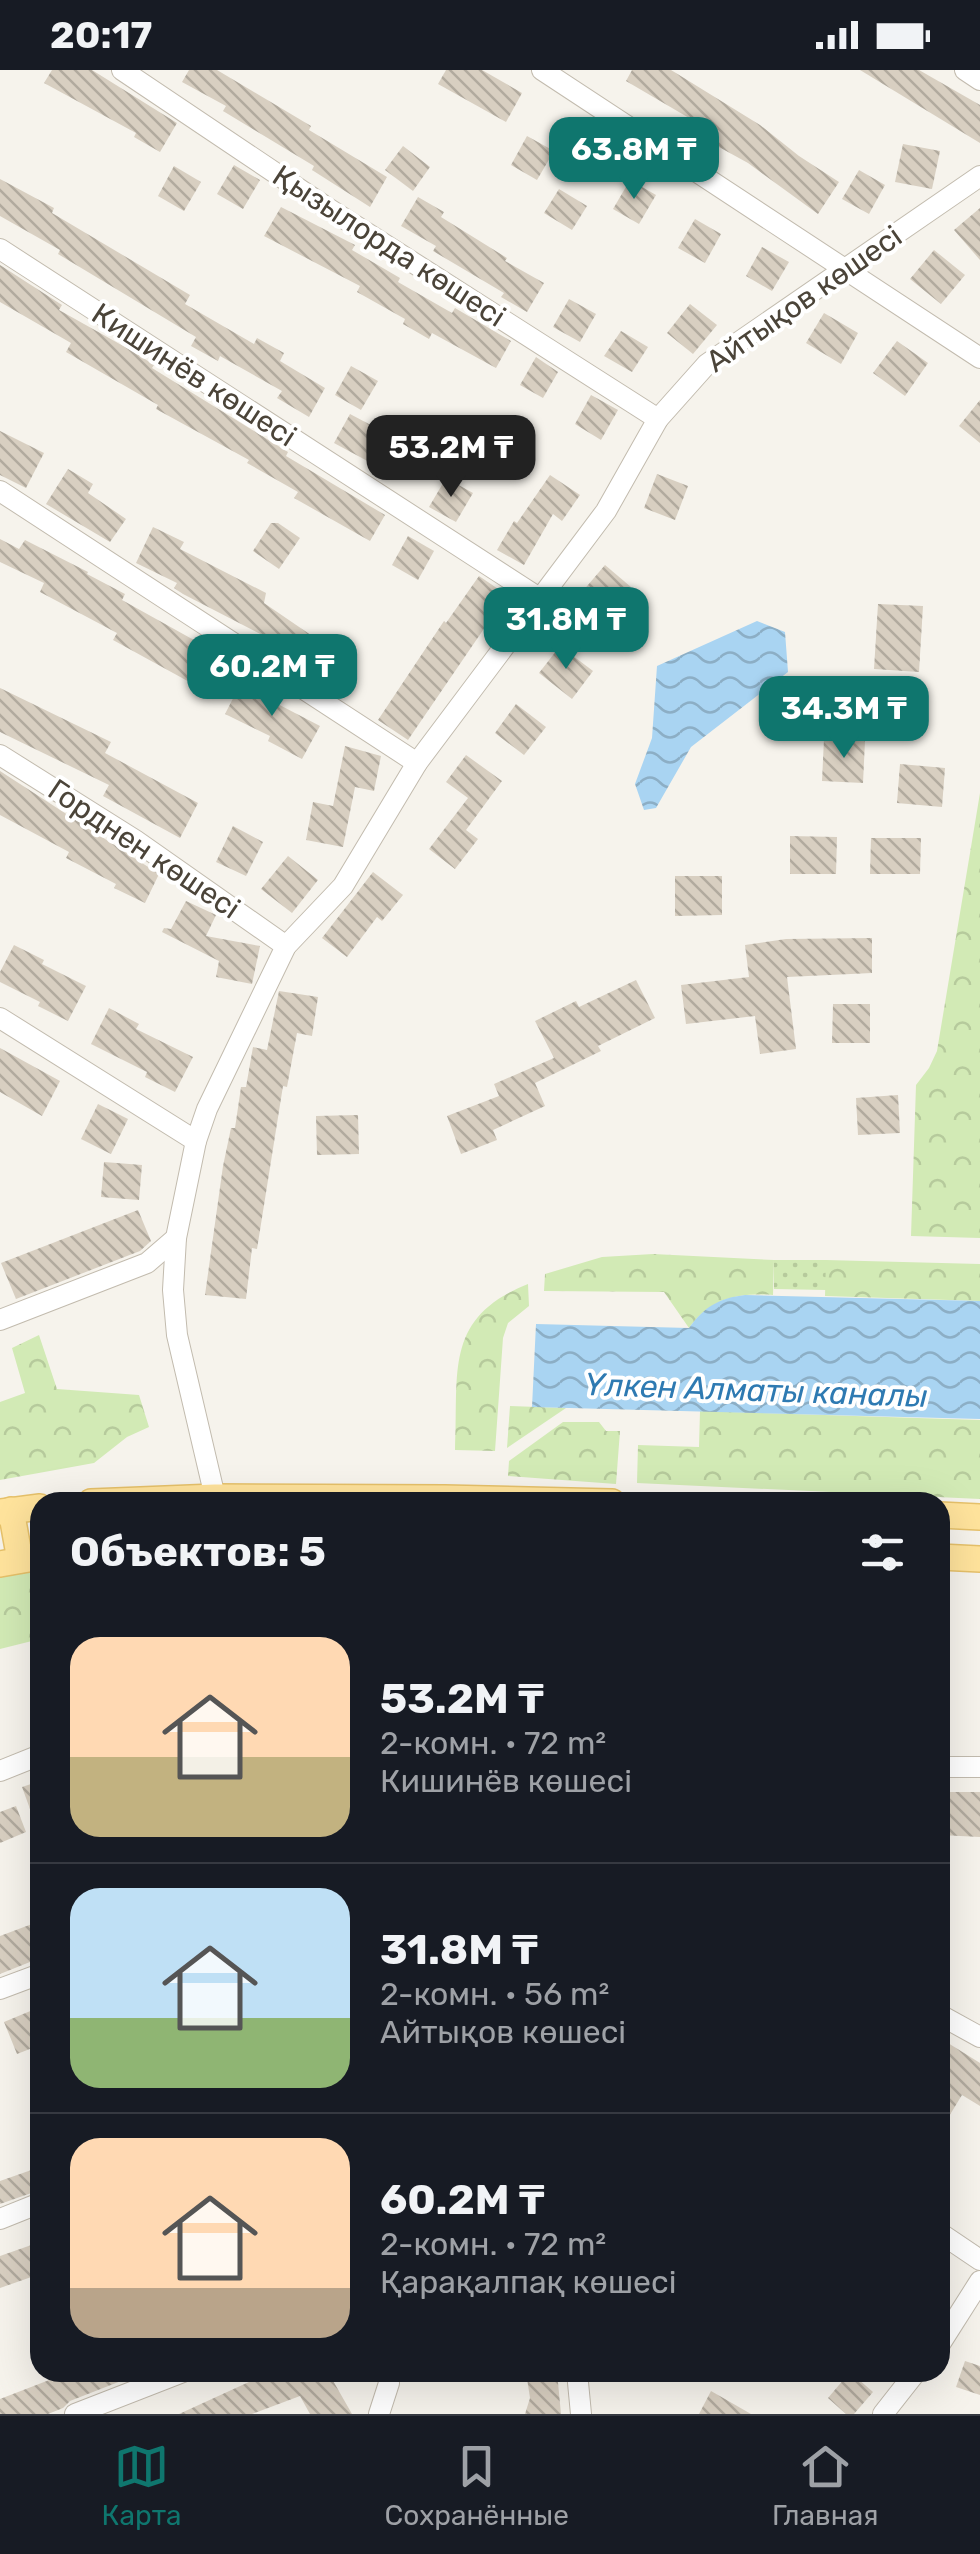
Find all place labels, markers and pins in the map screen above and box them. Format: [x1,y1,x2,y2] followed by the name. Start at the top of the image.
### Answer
[542,117,726,202] pin: 63.8M ₸
[359,415,543,500] pin: 53.2M ₸
[474,587,658,672] pin: 31.8M ₸
[180,634,364,719] pin: 60.2M ₸
[752,676,936,761] pin: 34.3M ₸

